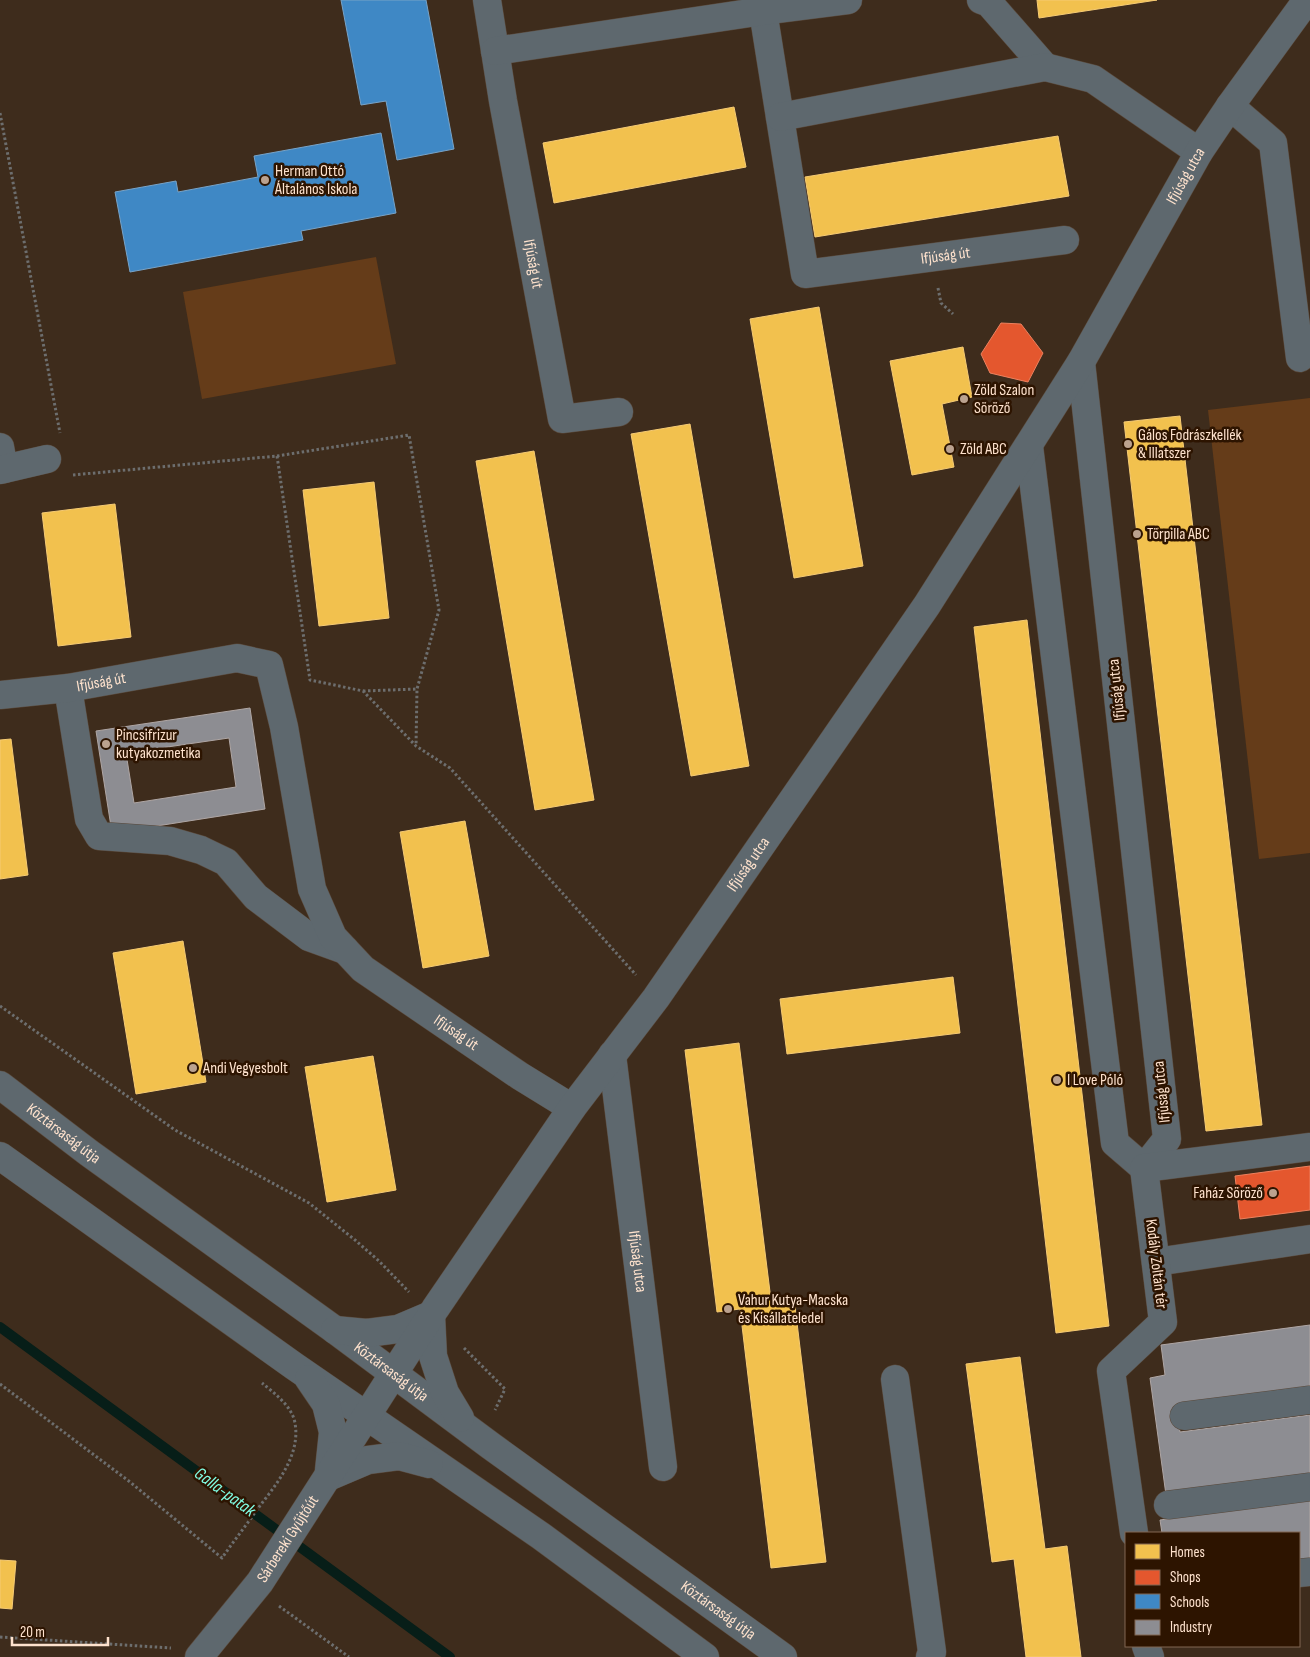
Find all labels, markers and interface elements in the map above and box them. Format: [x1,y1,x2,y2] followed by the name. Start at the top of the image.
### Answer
[1162,144,1209,208] street label: Ifjúság utca
[274,162,358,199] place label: Herman Ottó Általános Iskola
[259,174,271,186] marker: Herman Ottó Általános Iskola
[519,238,547,290] street label: Ifjúság út
[920,243,972,268] street label: Ifjúság út
[974,381,1034,418] place label: Zöld Szalon Söröző
[958,393,970,405] marker: Zöld Szalon Söröző
[1138,426,1242,463] place label: Gálos Fodrászkellék & Illatszer
[1122,438,1134,450] marker: Gálos Fodrászkellék & Illatszer
[960,440,1007,459] place label: Zöld ABC
[944,443,956,455] marker: Zöld ABC
[1147,525,1210,544] place label: Törpilla ABC
[1131,528,1143,540] marker: Törpilla ABC
[1104,658,1130,722] street label: Ifjúság utca
[75,668,127,696] street label: Ifjúság út
[116,726,201,763] place label: Pincsifrizur kutyakozmetika
[100,738,112,750] marker: Pincsifrizur kutyakozmetika
[723,833,774,895] street label: Ifjúság utca
[430,1011,482,1054] street label: Ifjúság út
[202,1059,288,1078] place label: Andi Vegyesbolt
[1149,1060,1175,1124] street label: Ifjúság utca
[187,1062,199,1074] marker: Andi Vegyesbolt
[1067,1071,1123,1090] place label: I Love Póló
[1051,1074,1063,1086] marker: I Love Póló
[23,1099,104,1168] street label: Köztársaság útja
[1193,1184,1263,1203] place label: Faház Söröző
[1267,1187,1279,1199] marker: Faház Söröző
[1141,1218,1171,1310] street label: Kodály Zoltán tér
[624,1229,651,1293] street label: Ifjúság utca
[738,1291,848,1328] place label: Vahur Kutya-Macska és Kisállateledel
[722,1303,734,1315] marker: Vahur Kutya-Macska és Kisállateledel
[350,1338,432,1406] street label: Köztársaság útja
[190,1463,261,1522] water label: Galla-patak
[253,1492,323,1586] street label: Sárbereki Gyűjtőút
[1125,1532,1300,1647] legend
[1170,1543,1205,1562] text: Homes
[1170,1568,1201,1587] text: Shops
[677,1577,760,1644] street label: Köztársaság útja
[1170,1593,1209,1612] text: Schools
[12,1614,109,1646] scale bar
[1170,1618,1212,1637] text: Industry
[20,1623,45,1642] text: 20 m

